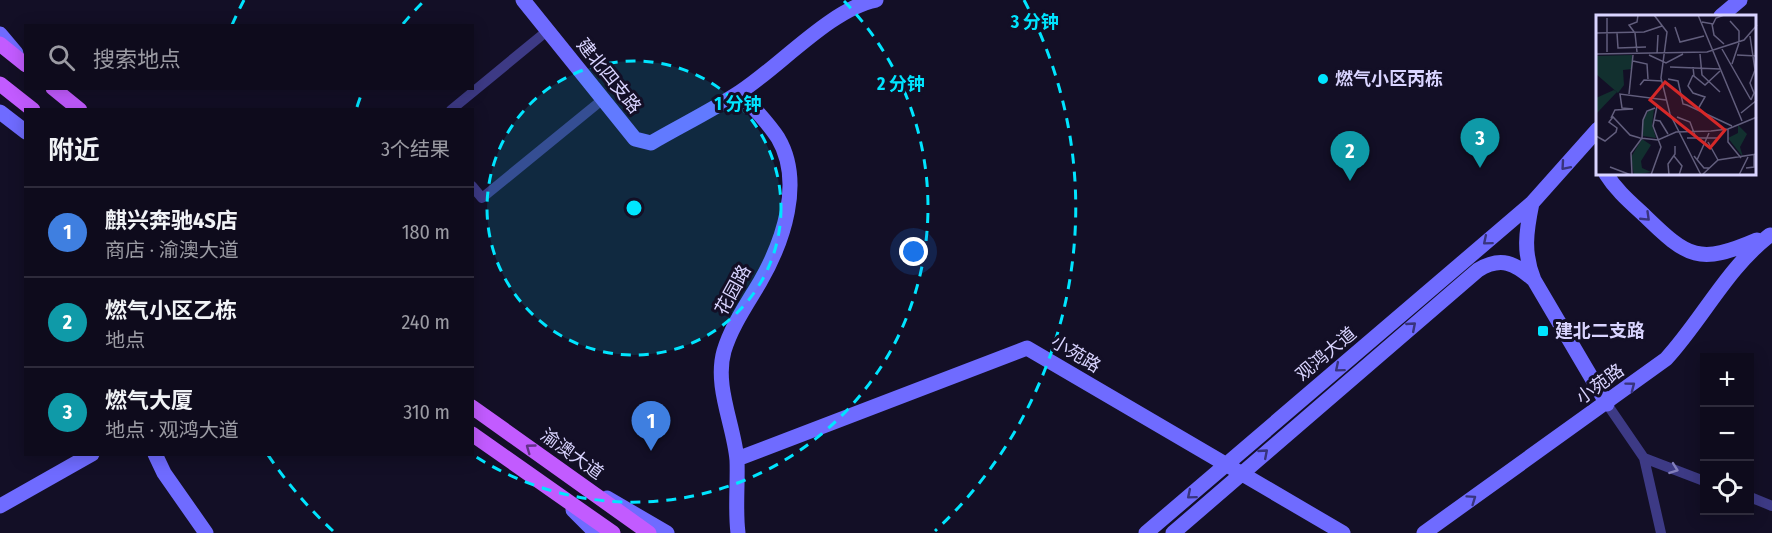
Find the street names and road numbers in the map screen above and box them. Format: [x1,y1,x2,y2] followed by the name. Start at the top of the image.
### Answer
[572,34,646,118] street label: 建北四支路
[710,261,756,319] street label: 花园路
[1291,322,1361,386] street label: 观鸿大道
[1047,331,1105,377] street label: 小苑路
[1572,359,1628,409] street label: 小苑路
[536,424,608,484] street label: 渝澳大道

